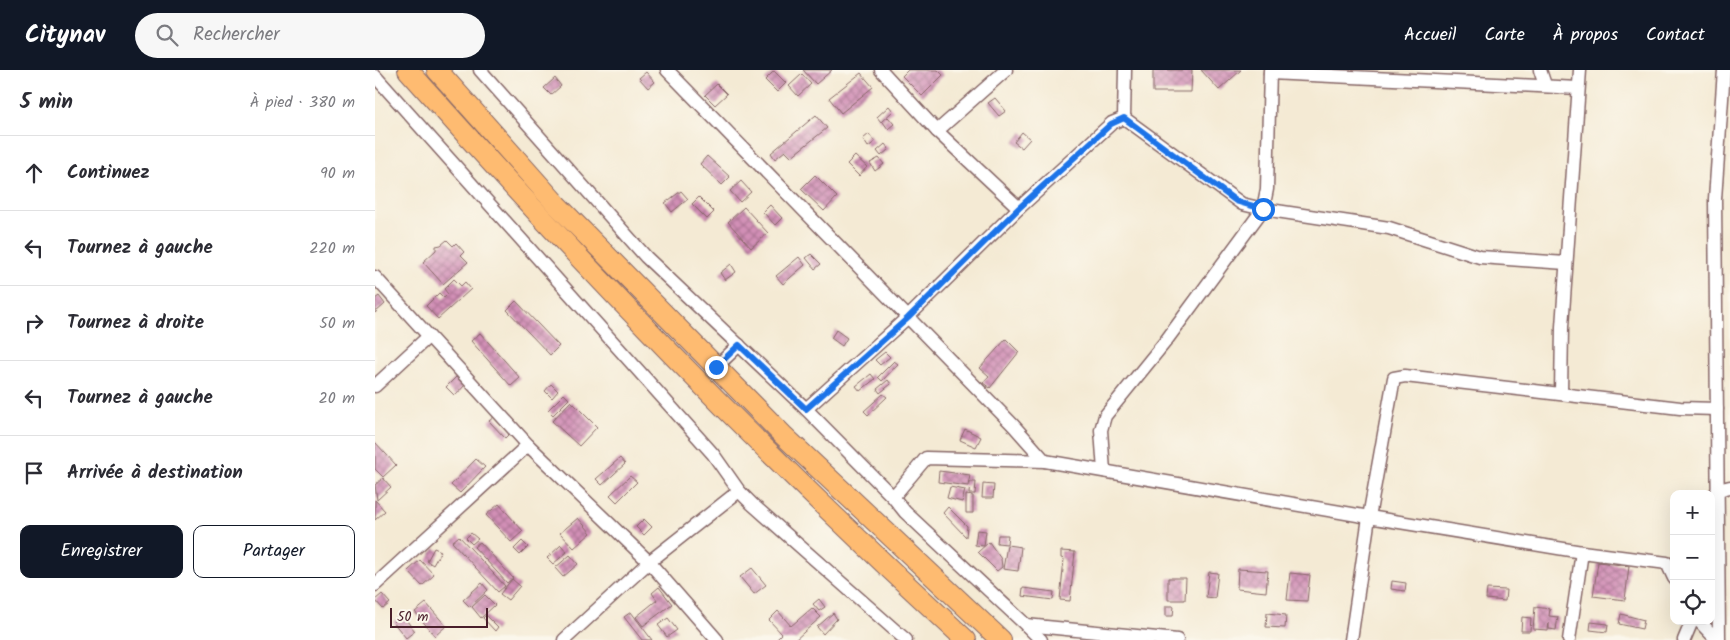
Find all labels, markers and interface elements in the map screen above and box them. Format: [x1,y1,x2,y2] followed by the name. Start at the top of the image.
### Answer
[135,13,485,58] search box
[25,16,105,55] text: Citynav
[193,20,280,50] text: Rechercher
[153,21,181,49] icon: search
[1404,21,1457,50] text: Accueil
[1485,21,1525,50] text: Carte
[1553,21,1618,50] text: À propos
[1646,21,1705,50] text: Contact
[20,86,73,119] text: 5 min
[250,90,355,115] text: À pied · 380 m
[67,158,150,188] text: Continuez
[20,159,48,187] icon: ahead
[320,161,355,186] text: 90 m
[1252,198,1275,221] route start
[67,233,213,263] text: Tournez à gauche
[20,234,48,262] icon: left
[309,236,355,261] text: 220 m
[67,308,204,338] text: Tournez à droite
[20,309,48,337] icon: right
[319,311,355,336] text: 50 m
[705,356,728,379] route end
[67,383,213,413] text: Tournez à gauche
[20,384,48,412] icon: left
[319,386,355,411] text: 20 m
[67,458,243,488] text: Arrivée à destination
[20,459,48,487] icon: arrive
[1670,490,1715,625] map controls
[1670,490,1715,535] button: +
[20,525,183,578] button: Enregistrer
[193,525,355,578] button: Partager
[1670,535,1715,580] button: −
[1670,580,1715,625] button: locate
[390,605,487,628] scale bar
[397,606,428,628] text: 50 m

